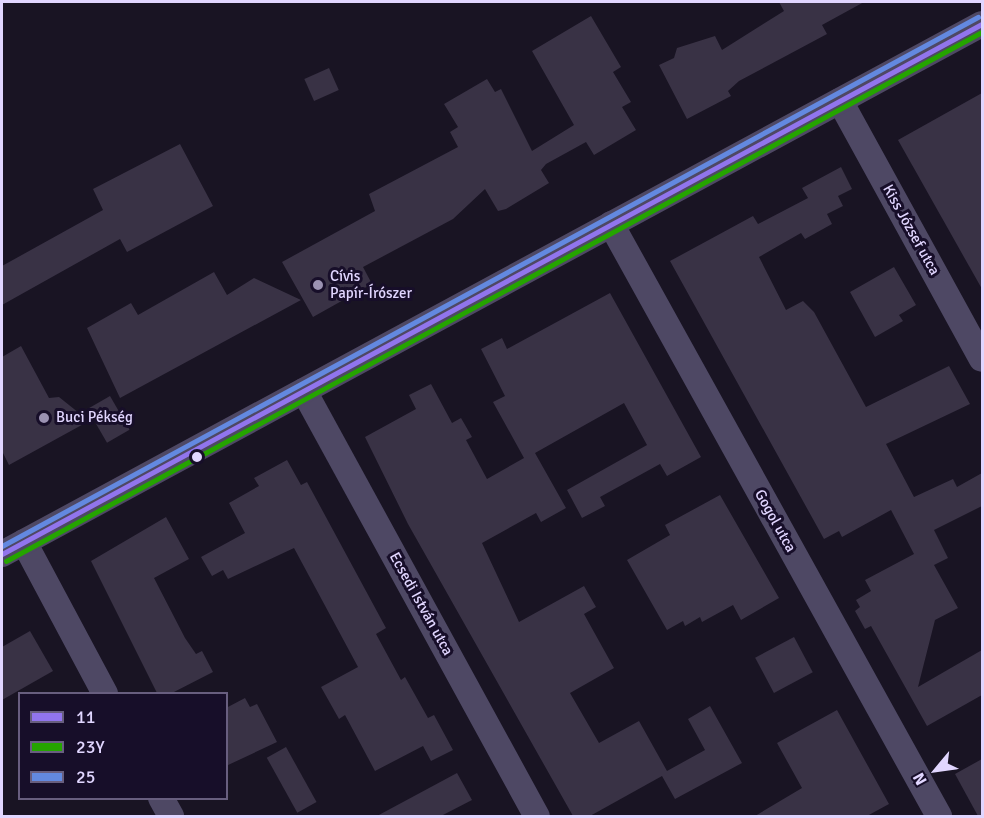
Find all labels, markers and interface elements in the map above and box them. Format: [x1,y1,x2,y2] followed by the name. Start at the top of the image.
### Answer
[879,182,943,278] street label: Kiss József utca
[330,267,412,302] place label: Cívis Papír-Írószer
[311,278,325,292] marker: Cívis Papír-Írószer
[56,409,133,427] place label: Buci Pékség
[37,411,51,425] marker: Buci Pékség
[191,451,203,463] unlabelled marker
[750,487,800,555] street label: Gogol utca
[385,549,457,659] street label: Ecsedi István utca
[18,692,228,800] legend
[76,706,95,728] text: 11
[76,736,105,758] text: 23Y
[906,740,966,800] north arrow
[76,766,95,788] text: 25
[909,769,932,788] text: N

